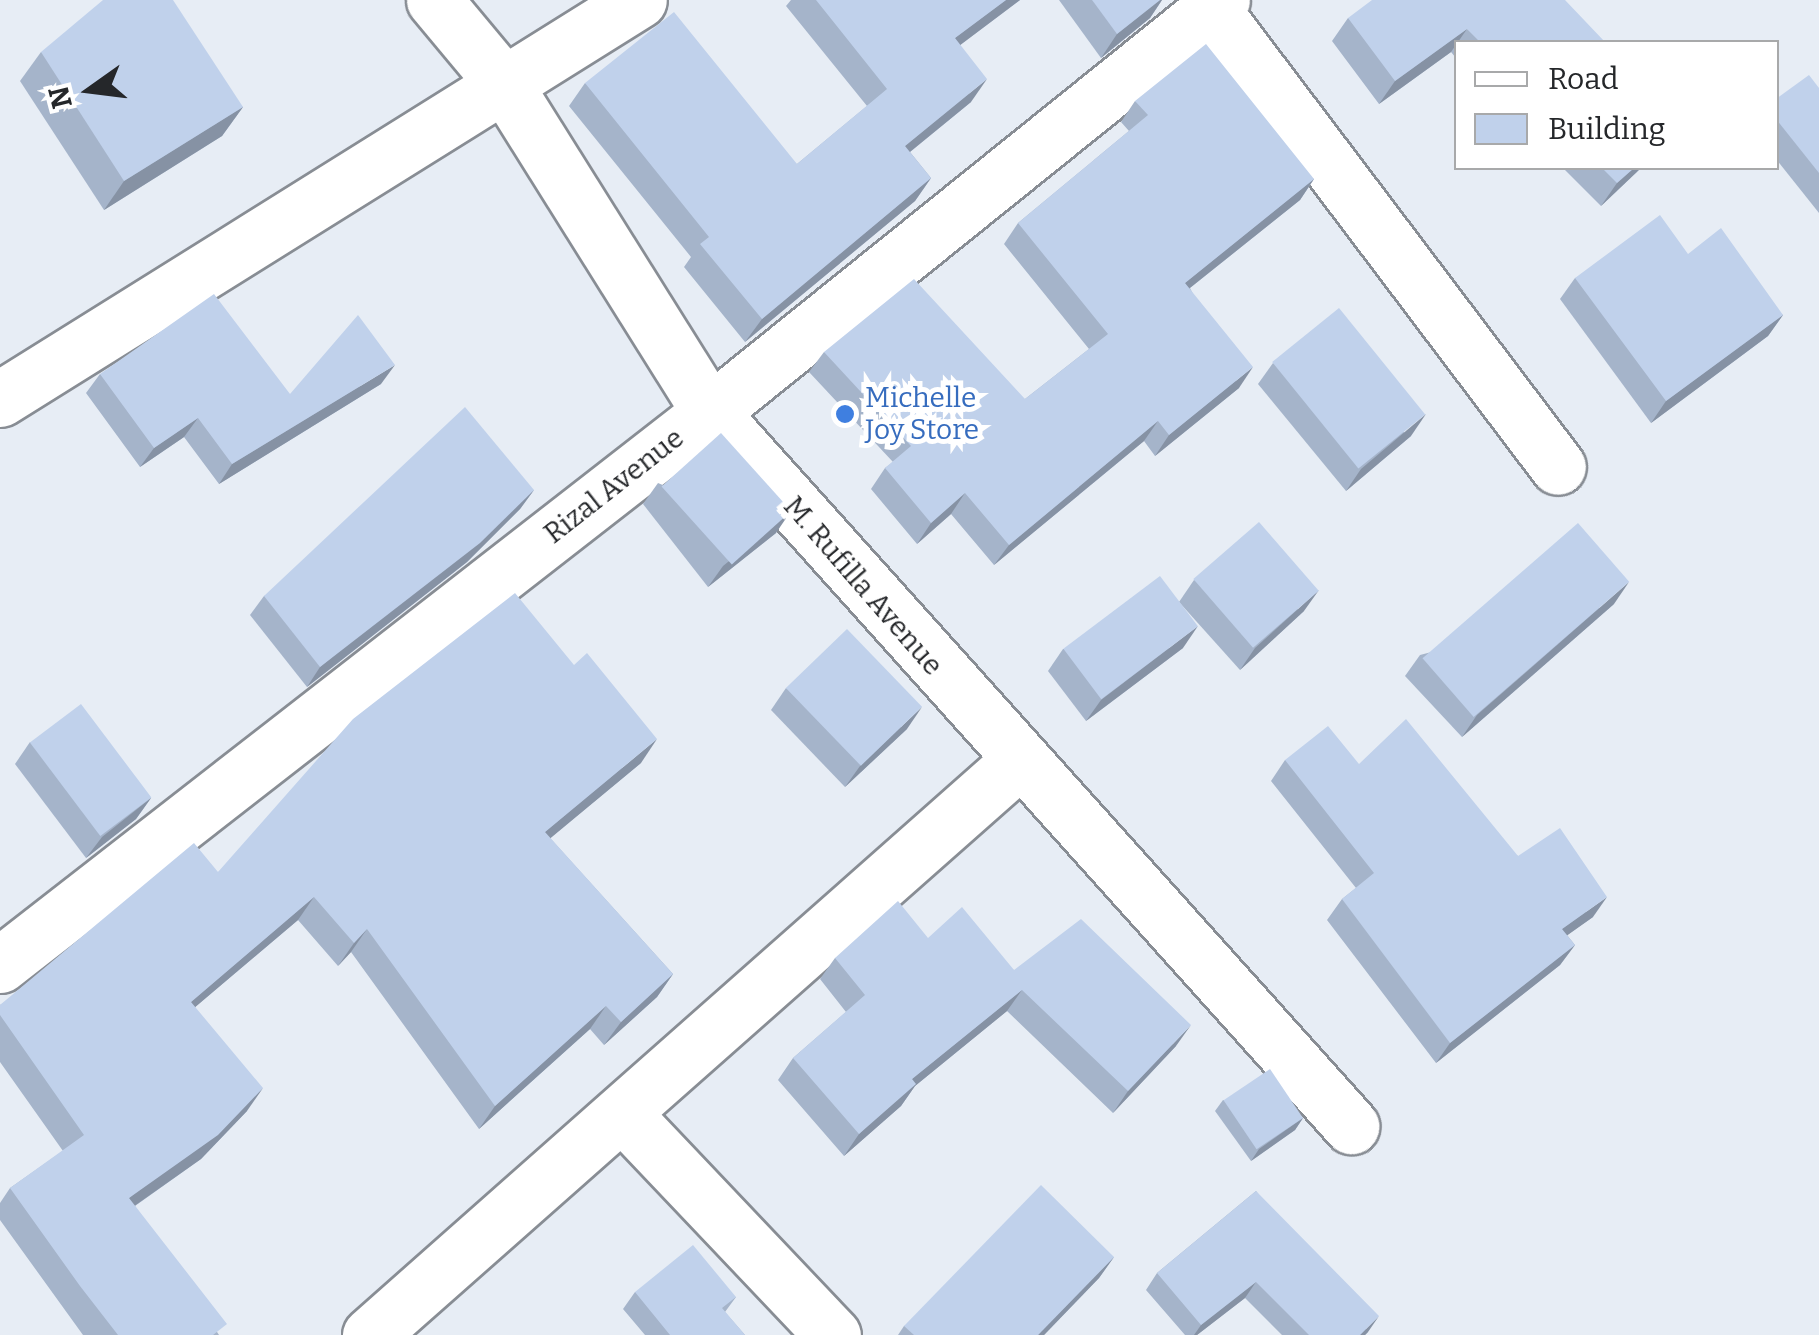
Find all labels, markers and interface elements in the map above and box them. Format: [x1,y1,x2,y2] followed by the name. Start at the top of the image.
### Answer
[40,40,140,140] north arrow
[1454,40,1779,170] legend
[1548,61,1619,97] text: Road
[42,83,79,112] text: N
[1548,111,1666,147] text: Building
[865,381,979,447] place label: Michelle Joy Store
[834,403,856,425] marker: Michelle Joy Store
[538,421,690,551] street label: Rizal Avenue
[776,490,950,682] street label: M. Rufilla Avenue

